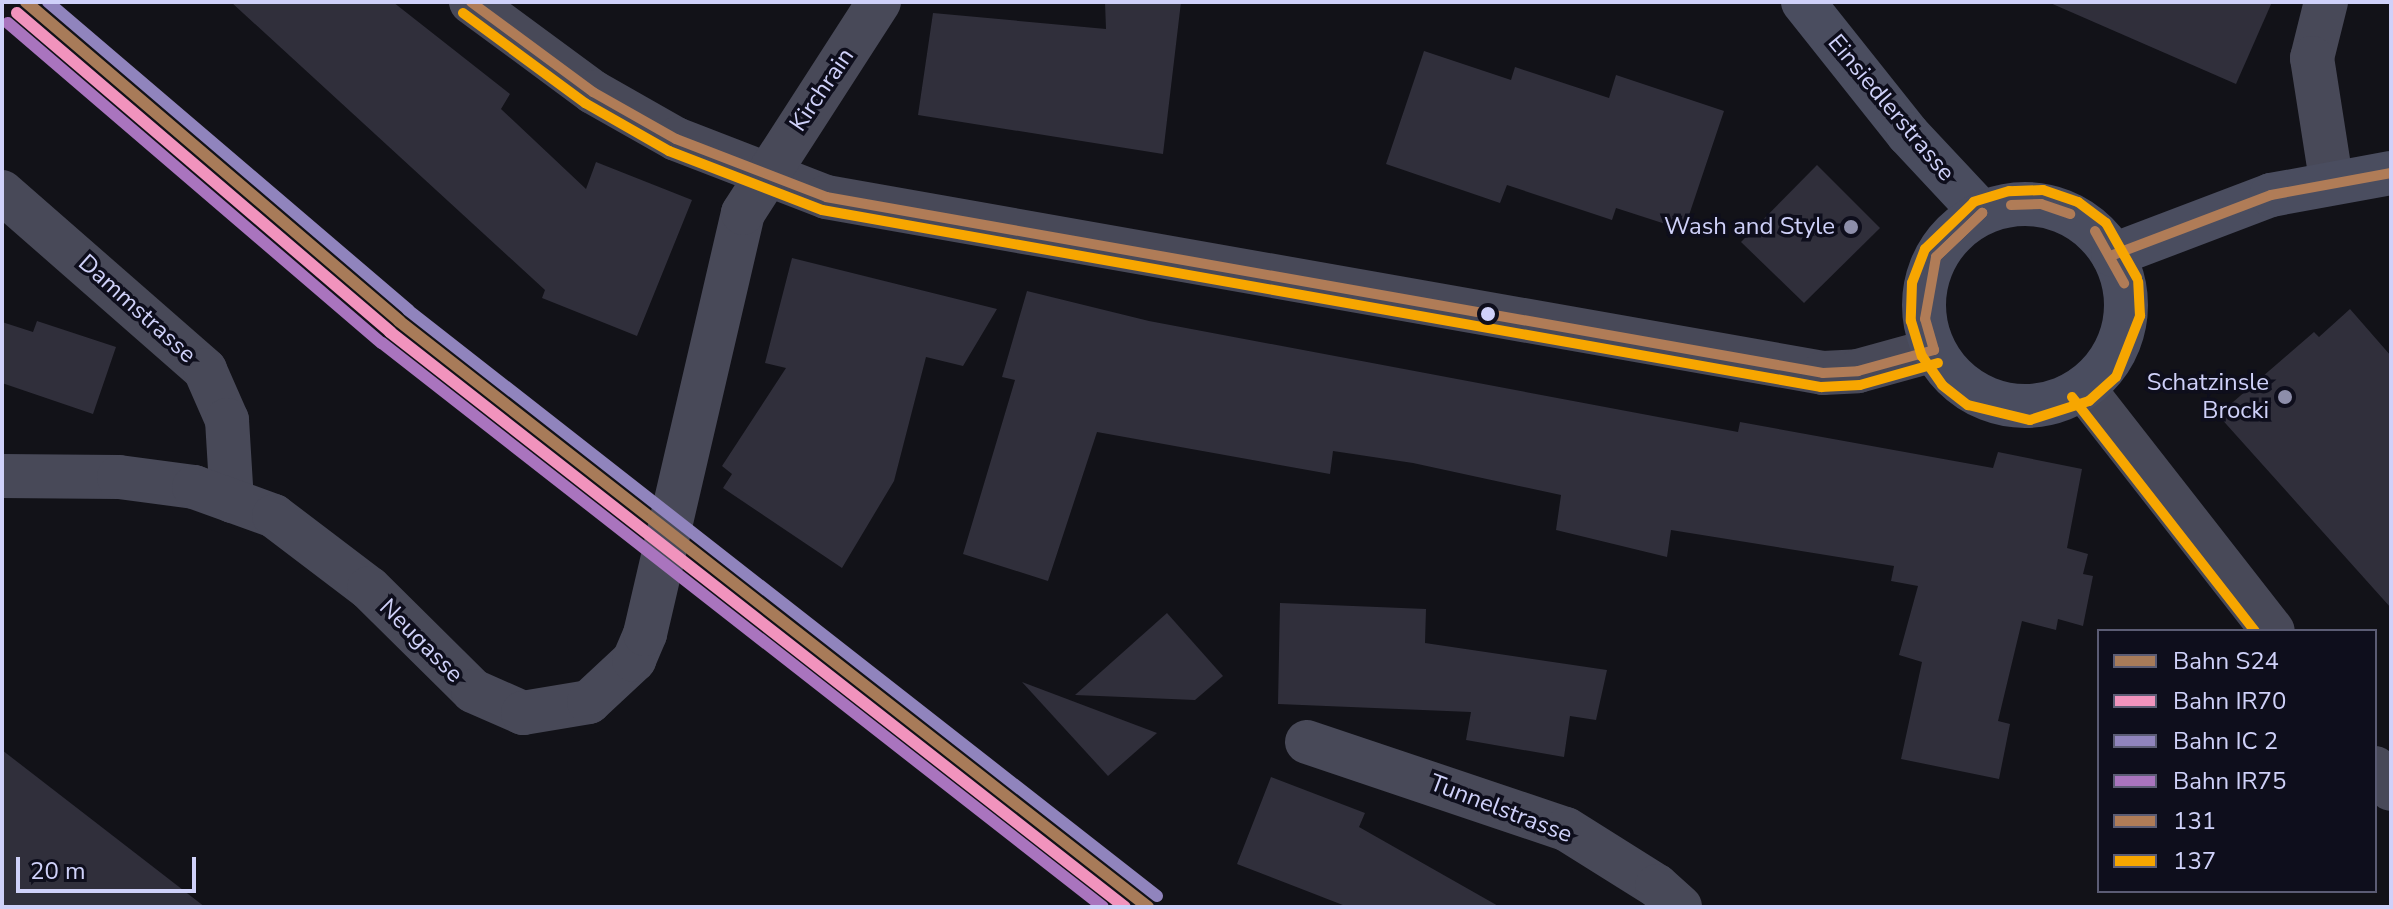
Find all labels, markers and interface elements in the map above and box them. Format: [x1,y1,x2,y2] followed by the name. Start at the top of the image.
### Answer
[1821,29,1961,187] street label: Einsiedlerstrasse
[784,43,860,137] street label: Kirchrain
[1664,213,1835,241] place label: Wash and Style
[1842,218,1860,236] marker: Wash and Style
[72,249,202,369] street label: Dammstrasse
[1480,306,1496,322] unlabelled marker
[2147,369,2269,425] place label: Schatzinsle Brocki
[2276,388,2294,406] marker: Schatzinsle Brocki
[373,593,469,689] street label: Neugasse
[2097,629,2377,893] legend
[2173,645,2279,677] text: Bahn S24
[2173,685,2286,717] text: Bahn IR70
[2173,725,2278,757] text: Bahn IC 2
[2173,765,2286,797] text: Bahn IR75
[1426,769,1576,849] street label: Tunnelstrasse
[2173,805,2216,837] text: 131
[20,841,200,891] scale bar
[2173,845,2216,877] text: 137
[30,855,86,887] text: 20 m

